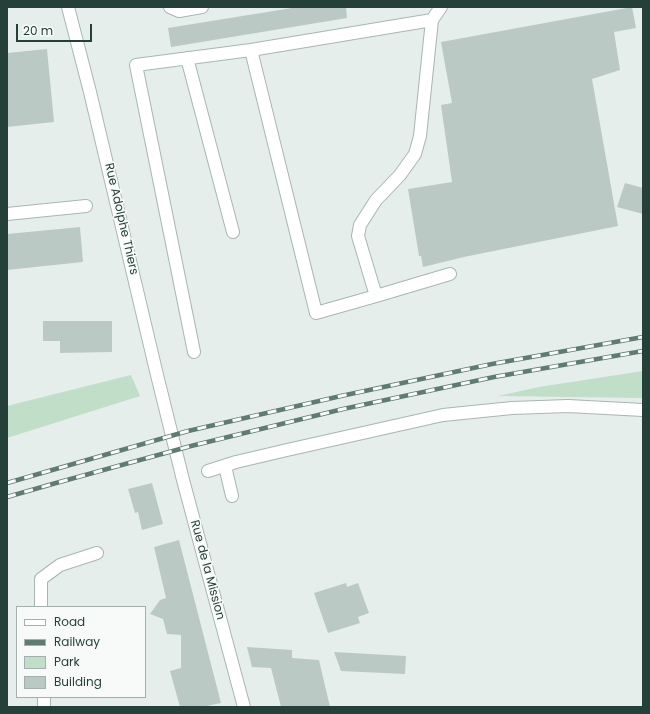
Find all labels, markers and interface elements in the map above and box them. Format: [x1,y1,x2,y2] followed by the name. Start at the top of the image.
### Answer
[18,16,94,42] scale bar
[23,22,53,39] text: 20 m
[101,162,141,276] street label: Rue Adolphe Thiers
[187,519,227,621] street label: Rue de la Mission
[16,606,146,698] legend
[54,613,85,630] text: Road
[54,633,100,650] text: Railway
[54,653,80,670] text: Park
[54,673,102,690] text: Building

